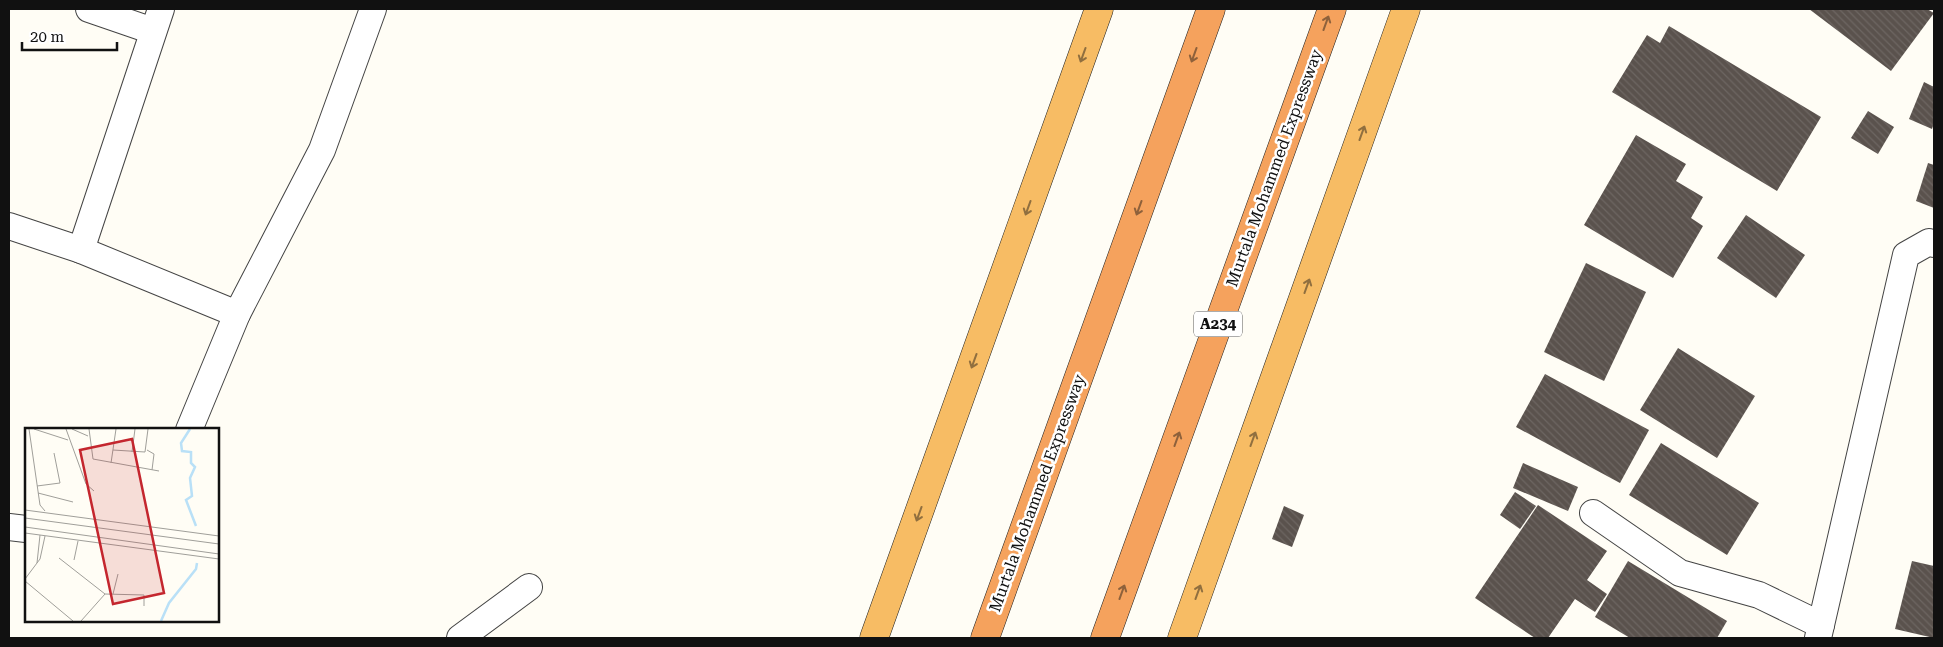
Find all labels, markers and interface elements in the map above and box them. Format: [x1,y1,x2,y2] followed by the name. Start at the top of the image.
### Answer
[1322,16,1331,31] one-way arrow
[22,20,118,52] scale bar
[30,28,65,46] text: 20 m
[1078,46,1087,62] one-way arrow
[1189,46,1198,62] one-way arrow
[1222,46,1326,289] street label: Murtala Mohammed Expressway
[1358,126,1367,141] one-way arrow
[1023,199,1032,215] one-way arrow
[1134,199,1143,215] one-way arrow
[1303,279,1312,294] one-way arrow
[1194,312,1242,336] road number: A234
[968,352,978,368] one-way arrow
[985,371,1089,614] street label: Murtala Mohammed Expressway
[25,428,219,622] inset map
[1173,432,1182,448] one-way arrow
[1249,432,1258,448] one-way arrow
[914,506,923,521] one-way arrow
[1118,585,1127,601] one-way arrow
[1194,585,1203,601] one-way arrow

